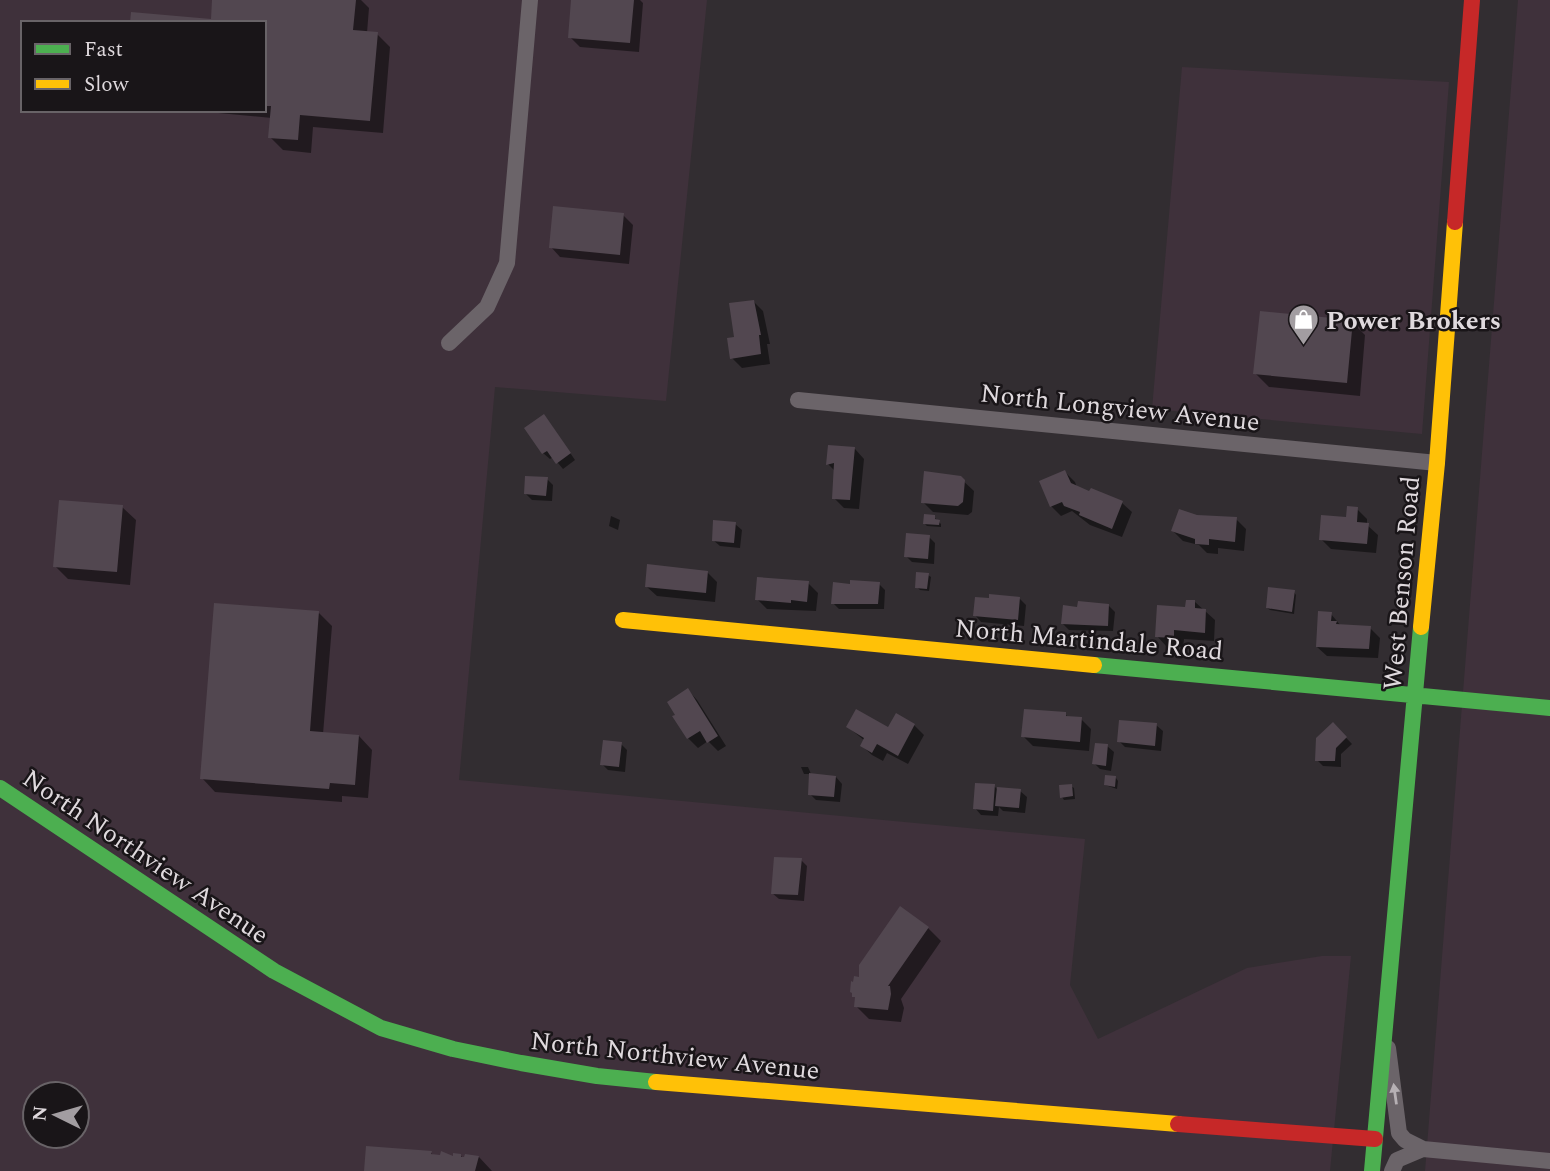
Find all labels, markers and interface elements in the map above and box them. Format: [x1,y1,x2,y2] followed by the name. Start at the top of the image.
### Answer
[21,21,266,112] legend
[84,34,123,66] text: Fast
[84,69,130,101] text: Slow
[1326,301,1501,341] place label: Power Brokers
[1286,303,1320,347] shop icon: Power Brokers
[978,373,1262,443] street label: North Longview Avenue
[1373,474,1431,692] street label: West Benson Road
[953,608,1225,672] street label: North Martindale Road
[14,759,277,955] street label: North Northview Avenue
[528,1021,821,1091] street label: North Northview Avenue
[21,1080,91,1150] north arrow
[1389,1083,1400,1105] one-way arrow
[25,1105,56,1123] text: N

